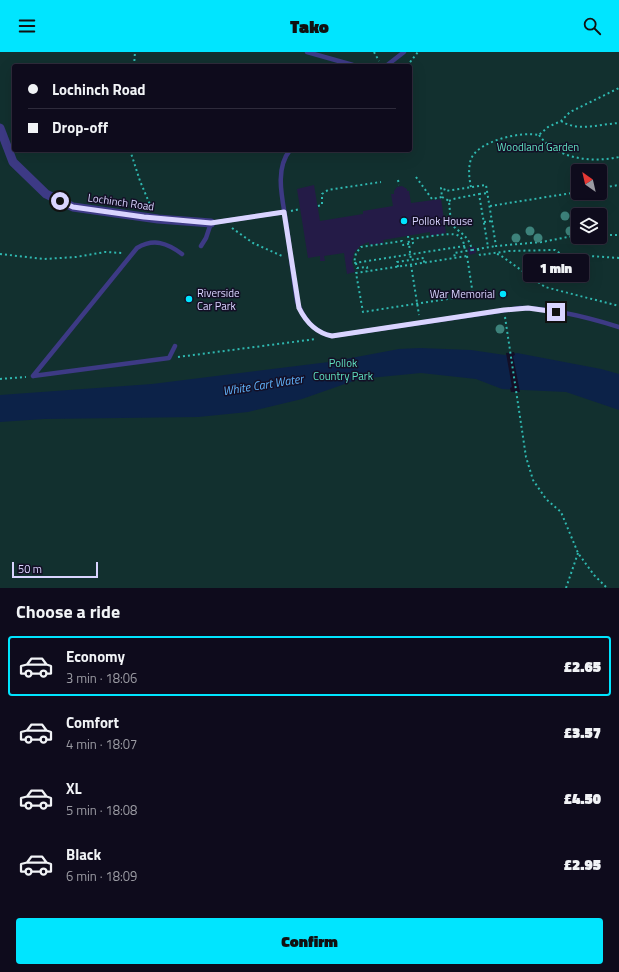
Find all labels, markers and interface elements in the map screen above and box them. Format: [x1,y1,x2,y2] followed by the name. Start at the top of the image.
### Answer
[290,13,329,40] text: Tako
[16,15,38,37] icon: menu
[581,15,603,37] icon: search
[52,78,146,101] text: Lochinch Road
[52,116,108,139] text: Drop-off
[497,139,579,155] park label: Woodland Garden
[571,164,607,200] north arrow
[571,164,607,244] map controls
[87,189,155,215] street label: Lochinch Road
[51,192,69,210] route start
[571,208,607,244] button: layers
[412,213,473,229] place label: Pollok House
[399,216,409,226] marker: Pollok House
[523,254,589,282] callout: 1 min
[540,258,572,278] text: 1 min
[197,285,240,314] place label: Riverside Car Park
[430,286,495,302] place label: War Memorial
[498,289,508,299] marker: War Memorial
[184,294,194,304] marker: Riverside Car Park
[547,303,565,321] route end
[313,355,374,384] park label: Pollok Country Park
[221,368,307,400] water label: White Cart Water
[12,560,98,579] scale bar
[18,561,42,577] text: 50 m
[16,598,120,625] text: Choose a ride
[66,645,125,668] text: Economy
[18,648,54,684] icon: car
[564,655,601,678] text: £2.65
[66,668,137,688] text: 3 min · 18:06
[66,711,119,734] text: Comfort
[18,714,54,750] icon: car
[564,721,601,744] text: £3.57
[66,734,137,754] text: 4 min · 18:07
[66,777,82,800] text: XL
[18,780,54,816] icon: car
[564,787,601,810] text: £4.50
[66,800,137,820] text: 5 min · 18:08
[66,843,101,866] text: Black
[18,846,54,882] icon: car
[564,853,601,876] text: £2.95
[66,866,137,886] text: 6 min · 18:09
[16,918,603,964] button: Confirm

